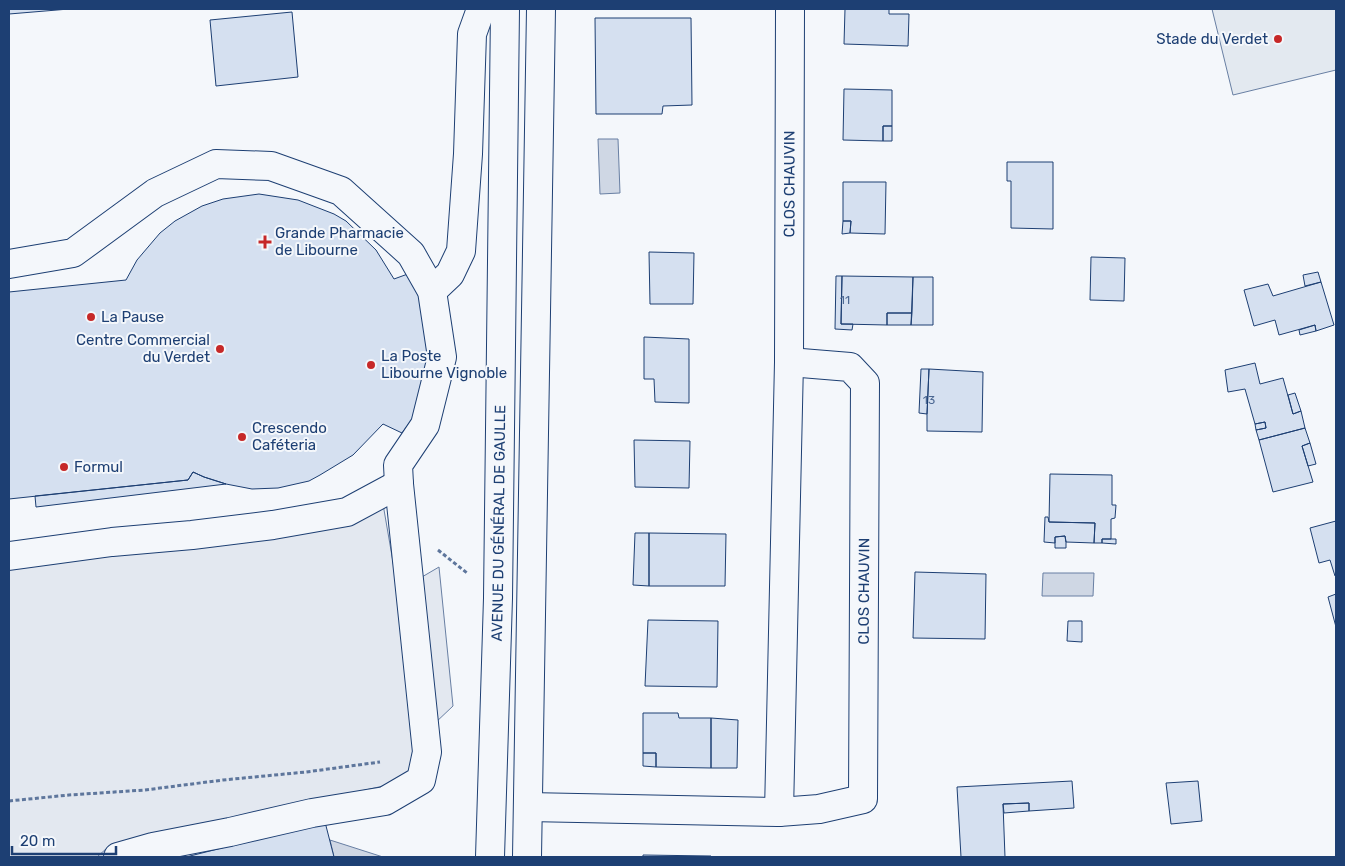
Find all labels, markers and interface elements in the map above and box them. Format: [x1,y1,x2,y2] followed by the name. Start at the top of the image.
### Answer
[1156,30,1268,48] place label: Stade du Verdet
[1272,33,1284,45] marker: Stade du Verdet
[780,131,799,238] street label: CLOS CHAUVIN
[275,224,404,259] place label: Grande Pharmacie de Libourne
[259,236,271,248] marker: Grande Pharmacie de Libourne
[840,293,850,307] house number: 11
[101,308,164,326] place label: La Pause
[85,311,97,323] marker: La Pause
[76,331,210,366] place label: Centre Commercial du Verdet
[214,343,226,355] marker: Centre Commercial du Verdet
[381,347,507,382] place label: La Poste Libourne Vignoble
[365,359,377,371] marker: La Poste Libourne Vignoble
[923,393,935,407] house number: 13
[488,405,509,642] street label: AVENUE DU GÉNÉRAL DE GAULLE
[252,419,327,454] place label: Crescendo Caféteria
[236,431,248,443] marker: Crescendo Caféteria
[74,458,123,476] place label: Formul
[58,461,70,473] marker: Formul
[855,538,873,645] street label: CLOS CHAUVIN
[12,824,116,856] scale bar
[20,832,55,850] text: 20 m

